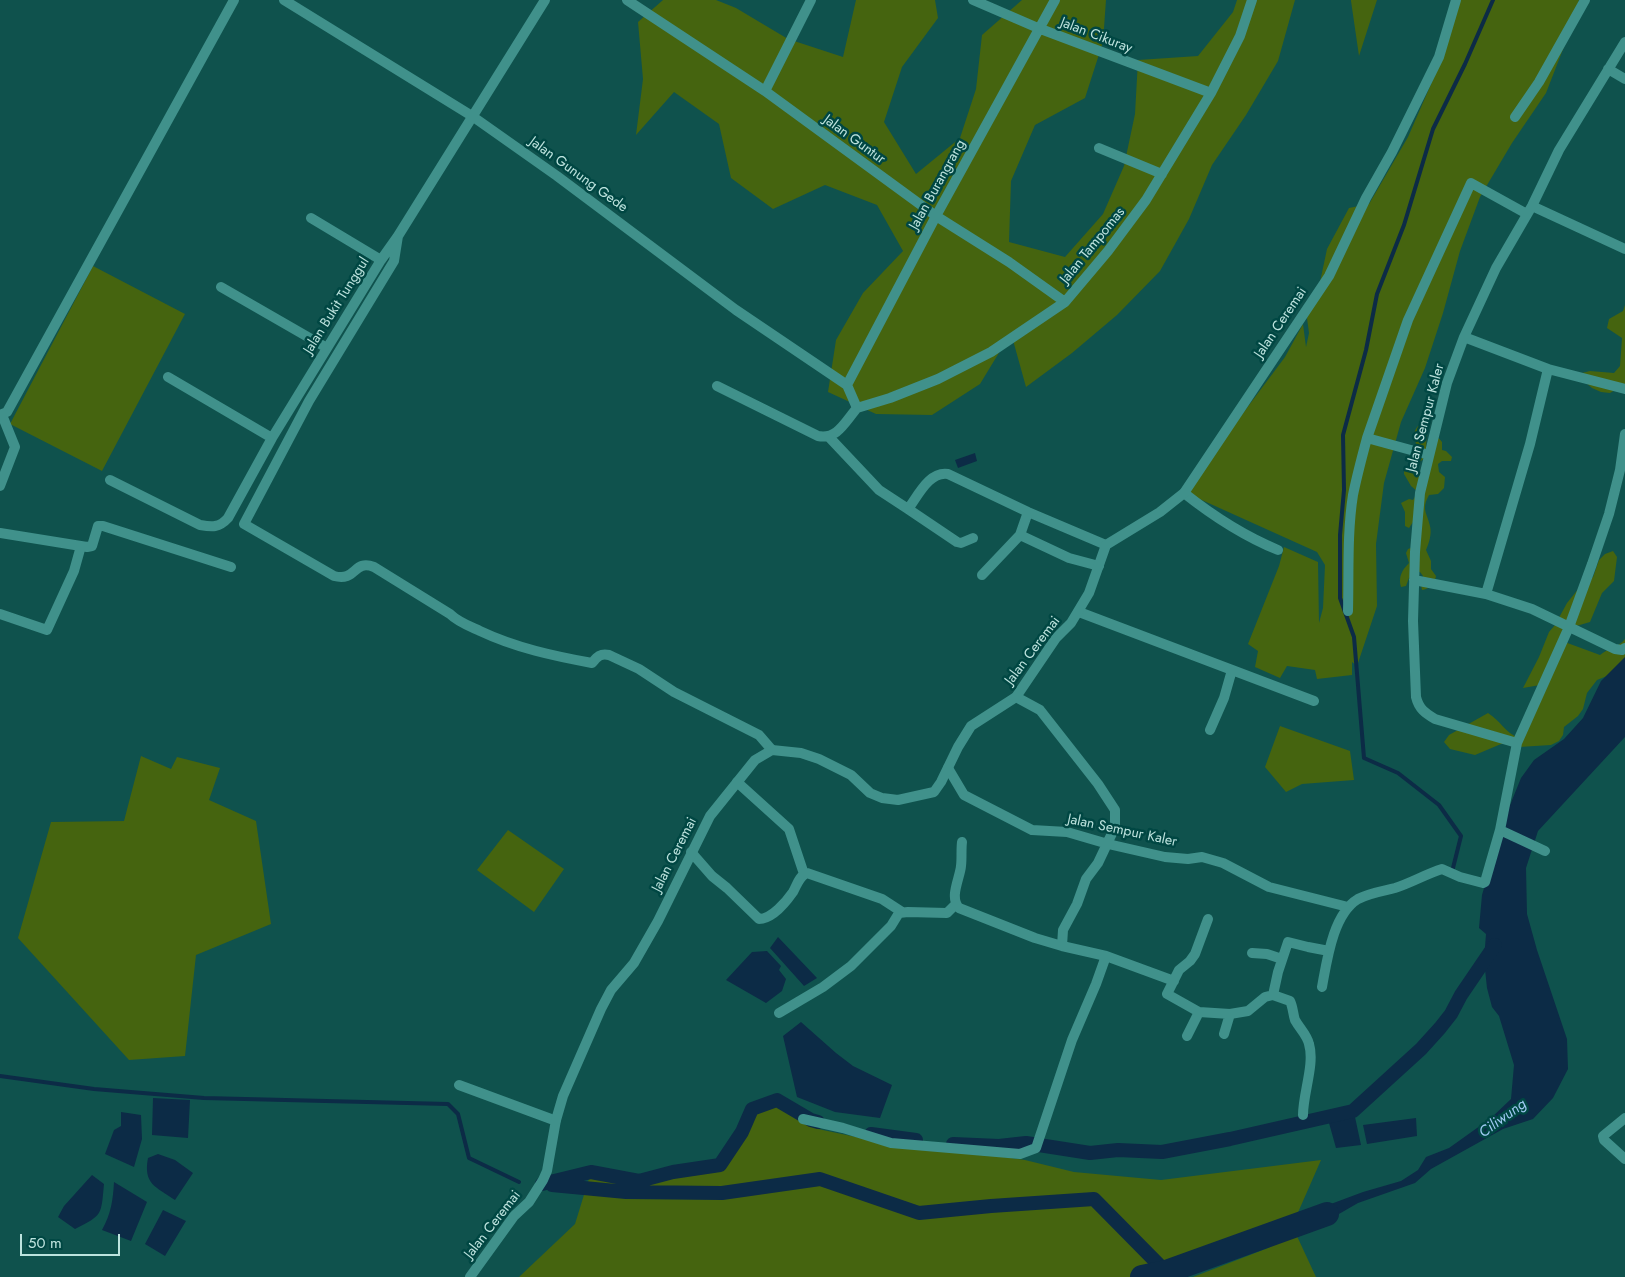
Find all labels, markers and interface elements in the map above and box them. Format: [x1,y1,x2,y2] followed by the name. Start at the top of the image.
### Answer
[1058,15,1134,57] street label: Jalan Cikuray
[820,112,888,168] street label: Jalan Guntur
[526,134,630,216] street label: Jalan Gunung Gede
[906,137,970,233] street label: Jalan Burangrang
[1057,204,1129,288] street label: Jalan Tampomas
[301,255,373,357] street label: Jalan Bukit Tunggul
[1251,285,1311,361] street label: Jalan Ceremai
[1403,362,1449,474] street label: Jalan Sempur Kaler
[1002,613,1064,689] street label: Jalan Ceremai
[1066,811,1178,851] street label: Jalan Sempur Kaler
[649,815,701,895] street label: Jalan Ceremai
[1476,1096,1530,1142] water label: Ciliwung
[461,1188,525,1262] street label: Jalan Ceremai
[22,1224,122,1256] scale bar
[28,1232,62,1254] text: 50 m

